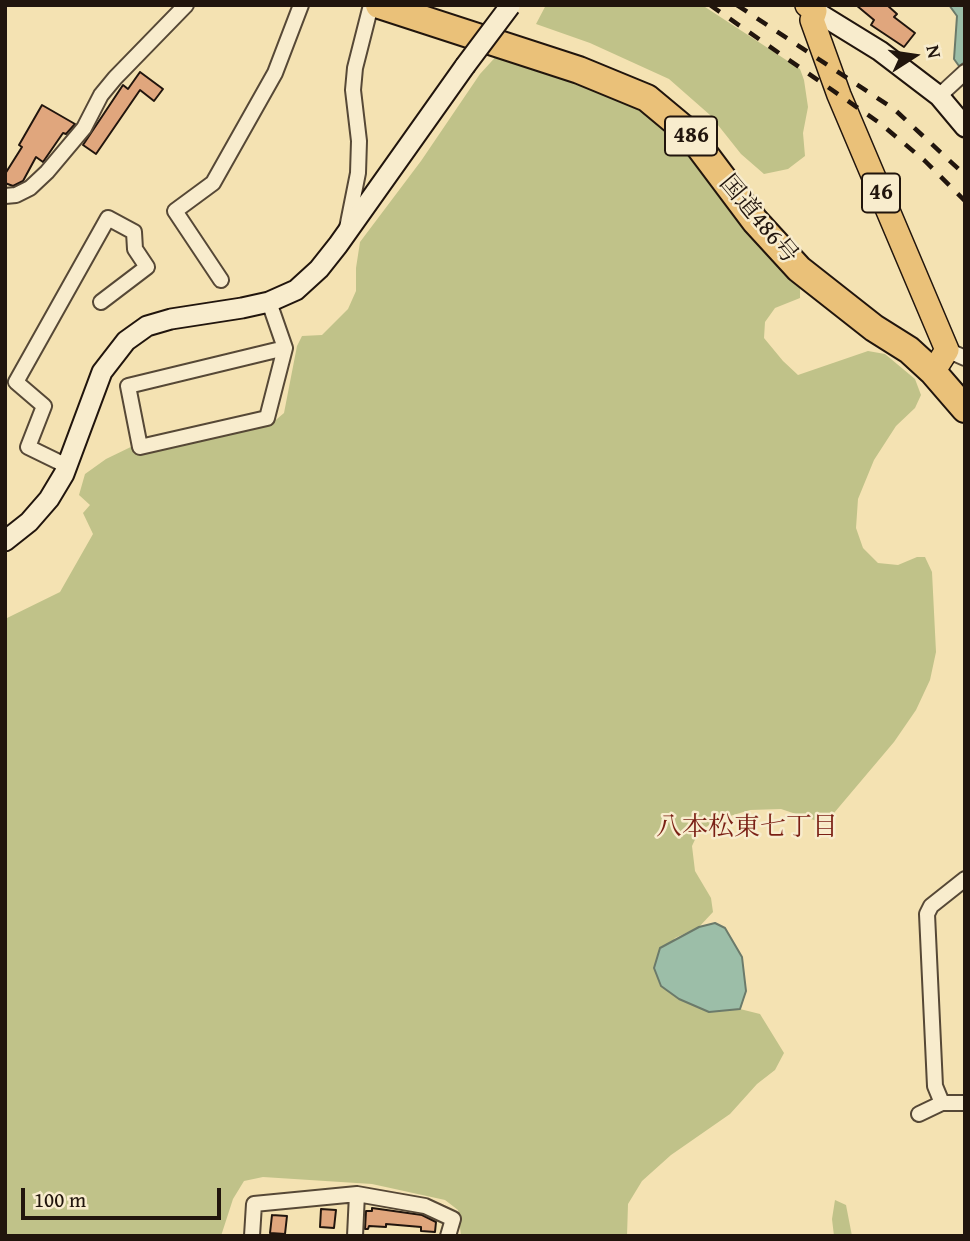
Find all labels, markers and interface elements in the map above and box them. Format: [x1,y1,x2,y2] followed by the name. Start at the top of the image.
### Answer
[879,21,949,91] north arrow
[920,43,950,61] text: N
[665,116,717,155] road number: 486
[713,170,803,270] street label: 国道486号
[862,174,900,212] road number: 46
[656,812,838,844] district label: 八本松東七丁目
[24,1174,224,1218] scale bar
[34,1184,86,1215] text: 100 m

